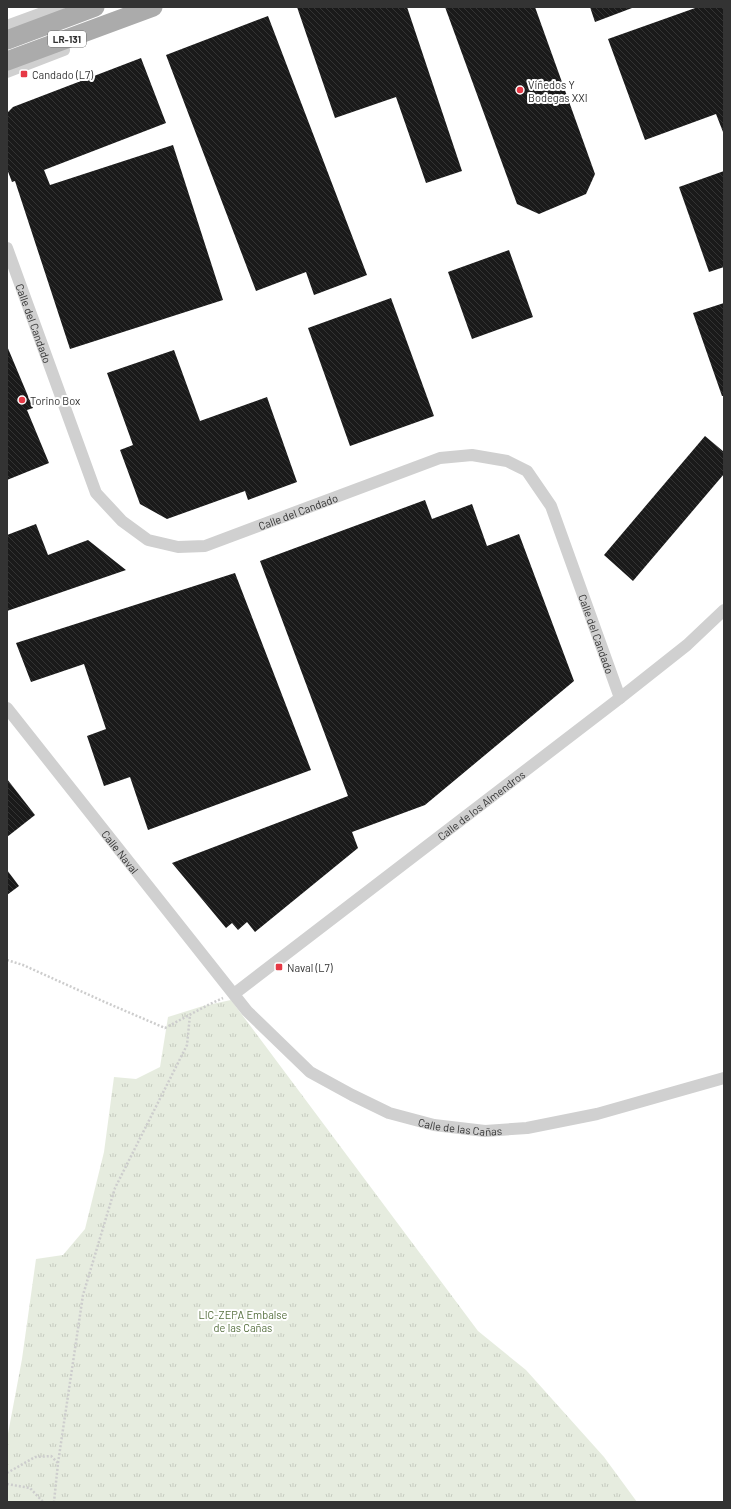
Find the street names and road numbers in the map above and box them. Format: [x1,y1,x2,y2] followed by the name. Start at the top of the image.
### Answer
[48,31,86,47] road number: LR-131
[14,282,55,365] street label: Calle del Candado
[256,490,339,532] street label: Calle del Candado
[577,592,617,675] street label: Calle del Candado
[434,767,527,842] street label: Calle de los Almendros
[99,827,142,876] street label: Calle Naval
[417,1115,502,1137] street label: Calle de las Cañas

